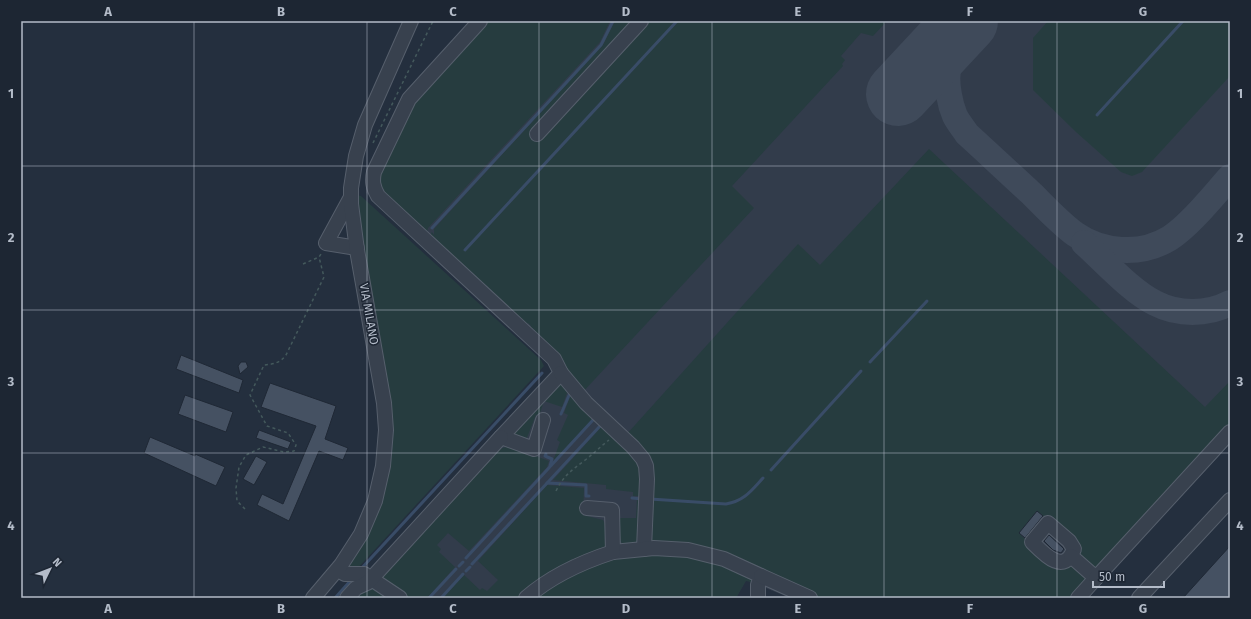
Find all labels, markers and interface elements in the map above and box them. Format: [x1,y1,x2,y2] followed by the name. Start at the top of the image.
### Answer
[103,4,112,19] text: A
[277,4,285,19] text: B
[449,4,457,19] text: C
[622,4,631,19] text: D
[795,4,802,19] text: E
[967,4,974,19] text: F
[1139,4,1147,19] text: G
[8,86,14,101] text: 1
[1237,86,1243,101] text: 1
[8,230,15,245] text: 2
[1237,230,1244,245] text: 2
[357,282,381,346] street label: VIA MILANO
[7,374,15,389] text: 3
[1236,374,1244,389] text: 3
[7,518,15,533] text: 4
[1236,518,1244,533] text: 4
[30,549,70,589] north arrow
[50,555,64,570] text: N
[1093,563,1164,589] scale bar
[1099,570,1125,584] text: 50 m
[103,601,112,616] text: A
[277,601,285,616] text: B
[449,601,457,616] text: C
[622,601,631,616] text: D
[795,601,802,616] text: E
[967,601,974,616] text: F
[1139,601,1147,616] text: G

